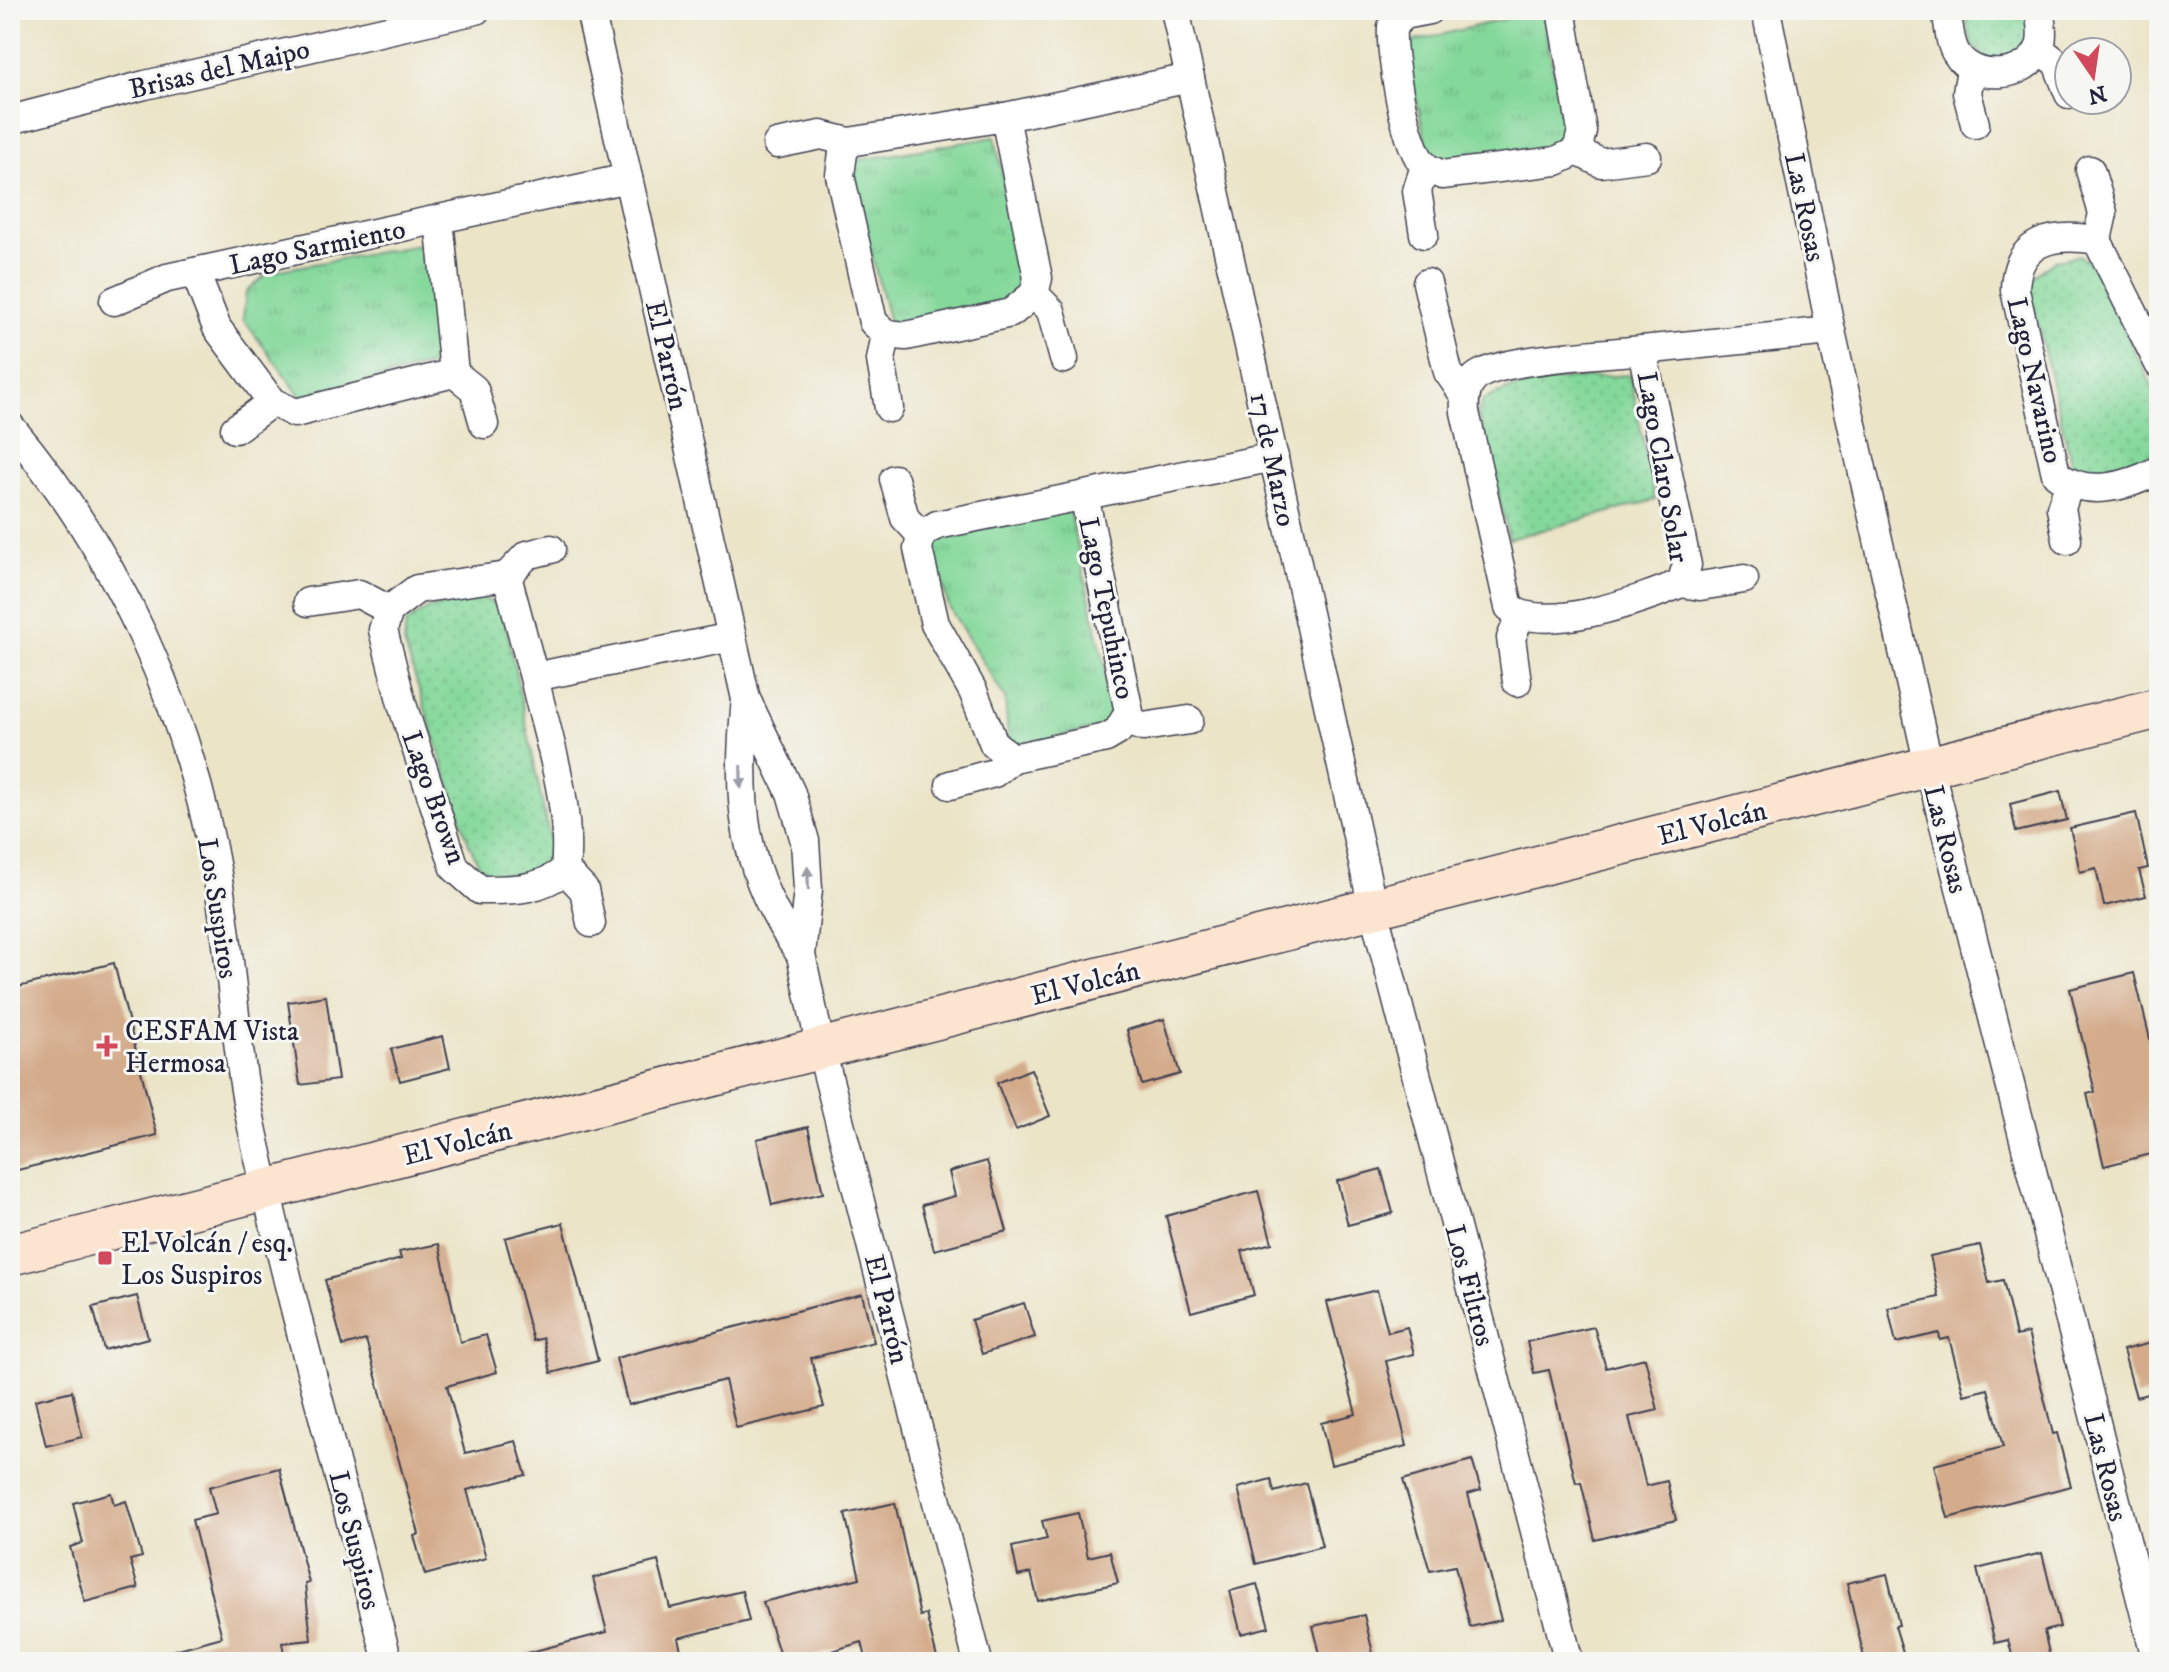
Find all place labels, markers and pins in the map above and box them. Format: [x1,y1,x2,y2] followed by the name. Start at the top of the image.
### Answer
[125,1014,299,1081] place label: CESFAM Vista Hermosa
[96,1035,118,1057] marker: CESFAM Vista Hermosa
[121,1226,293,1293] place label: El Volcán / esq. Los Suspiros
[96,1249,114,1267] marker: El Volcán / esq. Los Suspiros

